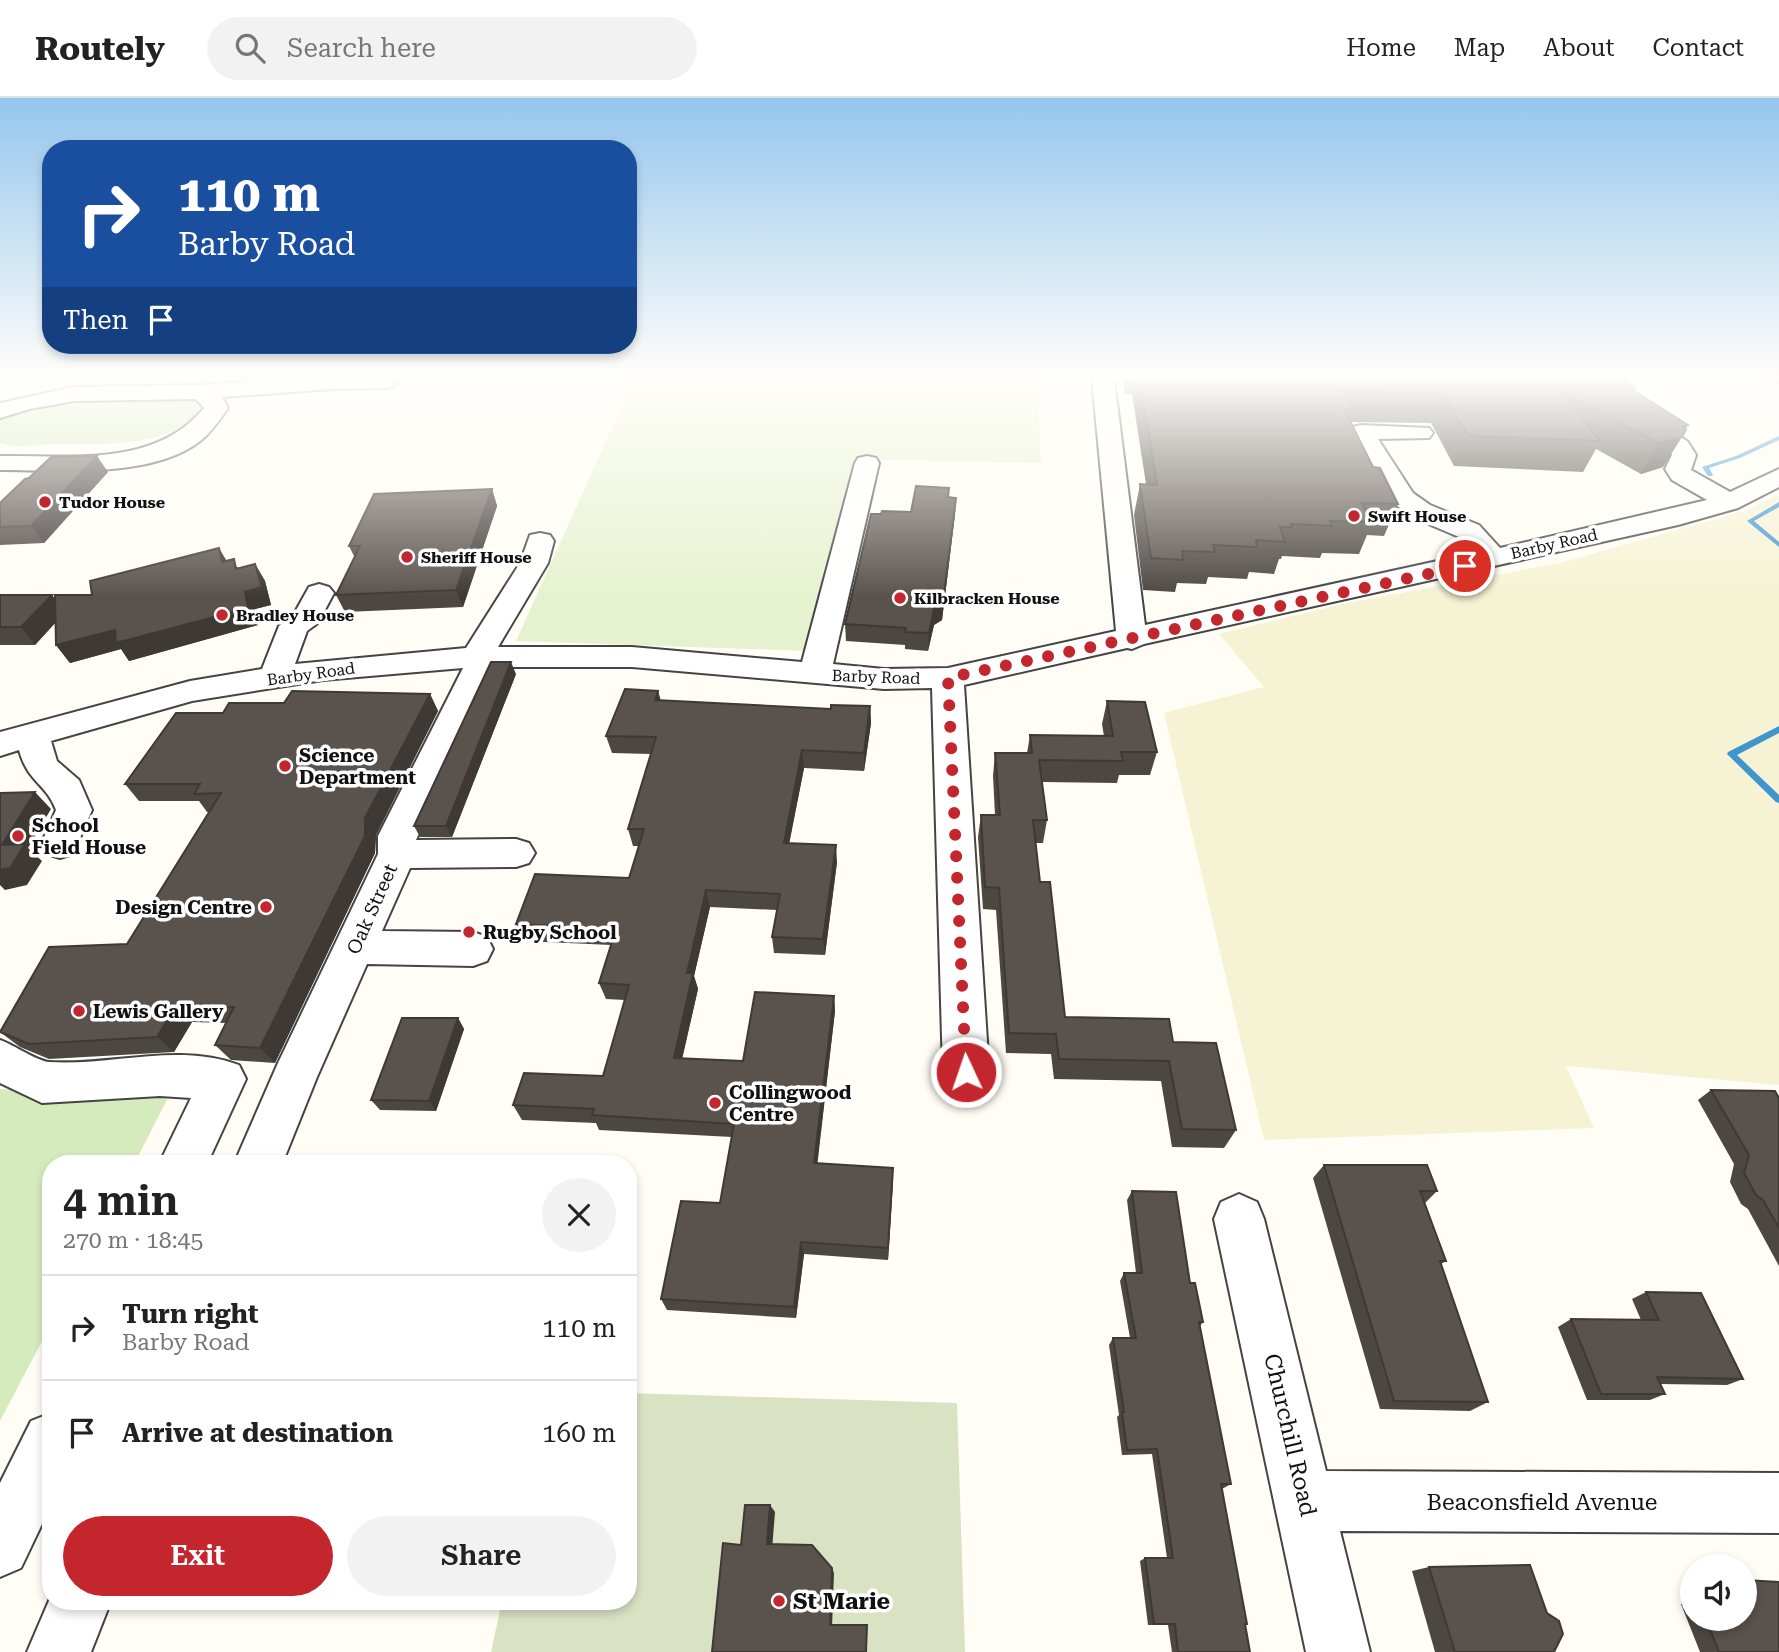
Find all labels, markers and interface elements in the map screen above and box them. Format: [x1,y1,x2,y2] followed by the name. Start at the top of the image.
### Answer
[207,17,697,80] search box
[35,29,165,68] text: Routely
[231,29,269,67] icon: search
[287,33,436,63] text: Search here
[1346,34,1416,62] text: Home
[1454,34,1505,62] text: Map
[1543,34,1614,62] text: About
[1652,34,1744,62] text: Contact
[178,166,320,223] text: 110 m
[63,168,154,259] icon: right
[178,225,355,263] text: Barby Road
[142,301,180,339] icon: arrive
[63,305,128,335] text: Then
[59,493,165,512] place label: Tudor House
[37,494,53,510] marker: Tudor House
[1368,507,1466,526] place label: Swift House
[1346,508,1362,524] marker: Swift House
[1509,525,1599,563] street label: Barby Road
[1435,536,1495,596] pin
[1446,547,1484,585] icon: arrive
[421,548,532,567] place label: Sheriff House
[399,549,415,565] marker: Sheriff House
[914,589,1060,608] place label: Kilbracken House
[892,590,908,606] marker: Kilbracken House
[236,606,354,625] place label: Bradley House
[214,607,230,623] marker: Bradley House
[266,658,356,690] street label: Barby Road
[831,666,921,688] street label: Barby Road
[299,744,416,789] place label: Science Department
[277,758,293,774] marker: Science Department
[32,814,146,859] place label: School Field House
[10,828,26,844] marker: School Field House
[342,860,402,958] street label: Oak Street
[115,896,252,919] place label: Design Centre
[258,899,274,915] marker: Design Centre
[483,921,616,944] place label: Rugby School
[461,924,477,940] marker: Rugby School
[93,1000,224,1023] place label: Lewis Gallery
[71,1003,87,1019] marker: Lewis Gallery
[929,1035,1003,1109] position arrow
[729,1081,852,1126] place label: Collingwood Centre
[707,1095,723,1111] marker: Collingwood Centre
[63,1176,179,1225] text: 4 min
[542,1178,616,1252] button: close
[63,1227,203,1254] text: 270 m · 18:45
[122,1299,258,1329] text: Turn right
[63,1309,101,1347] icon: right
[542,1313,616,1343] text: 110 m
[122,1329,250,1356] text: Barby Road
[1258,1351,1322,1519] street label: Churchill Road
[63,1414,101,1452] icon: arrive
[122,1418,393,1448] text: Arrive at destination
[542,1418,616,1448] text: 160 m
[1427,1489,1657,1516] street label: Beaconsfield Avenue
[63,1516,333,1596] button: Exit
[347,1516,616,1596] button: Share
[1680,1554,1757,1631] map controls
[1680,1554,1757,1631] button: sound
[793,1588,890,1615] place label: St Marie
[771,1593,787,1609] marker: St Marie

